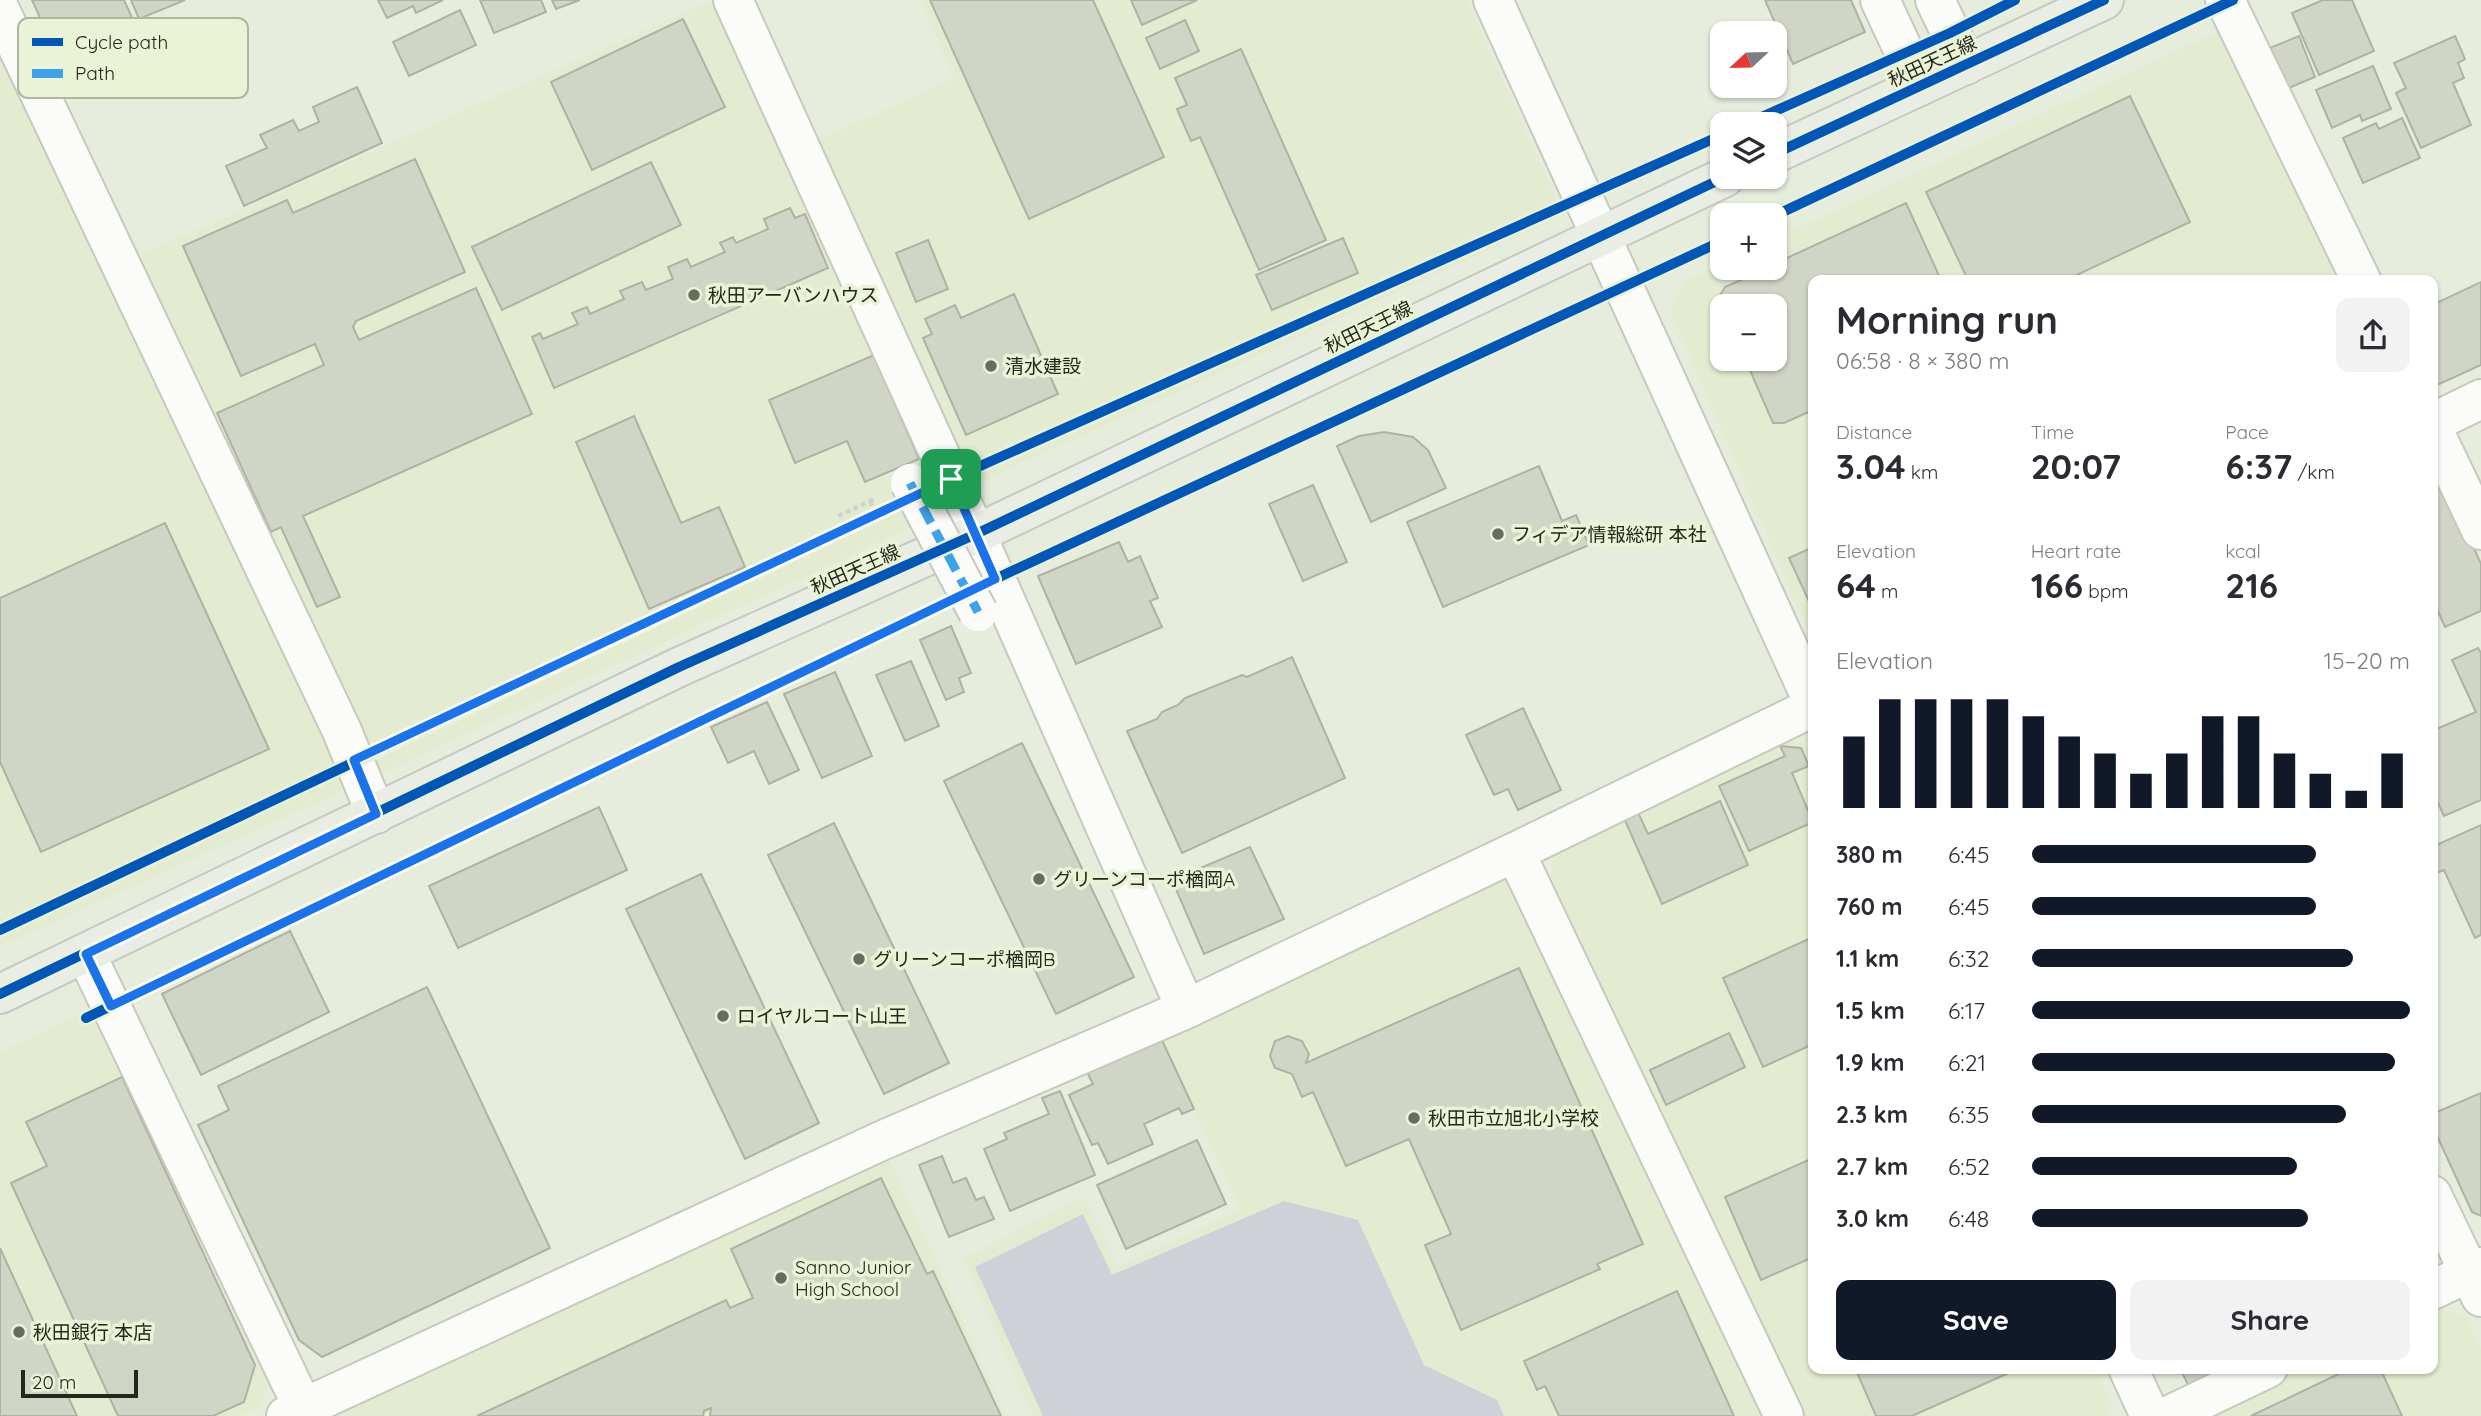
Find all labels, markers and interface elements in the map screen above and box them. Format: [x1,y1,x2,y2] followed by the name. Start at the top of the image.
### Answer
[18,18,248,98] legend
[1710,21,1787,98] north arrow
[1710,21,1787,371] map controls
[75,30,168,54] text: Cycle path
[1884,30,1980,92] street label: 秋田天王線
[75,61,115,85] text: Path
[1710,112,1787,189] button: layers
[1710,203,1787,280] button: +
[708,283,879,307] place label: 秋田アーバンハウス
[686,287,702,303] marker: 秋田アーバンハウス
[1710,294,1787,371] button: −
[1320,295,1416,359] street label: 秋田天王線
[1836,296,2058,344] text: Morning run
[2336,298,2410,372] button: share
[1836,346,2009,375] text: 06:58 · 8 × 380 m
[1005,354,1081,378] place label: 清水建設
[983,358,999,374] marker: 清水建設
[1836,420,1912,444] text: Distance
[2031,420,2074,444] text: Time
[2225,420,2269,444] text: Pace
[1836,444,1906,488] text: 3.04
[2031,444,2121,488] text: 20:07
[2225,444,2292,488] text: 6:37
[921,449,981,509] pin
[932,460,970,498] icon: arrive
[1906,460,1938,484] text: km
[2292,460,2335,484] text: /km
[1512,522,1707,546] place label: フィデア情報総研 本社
[1490,526,1506,542] marker: フィデア情報総研 本社
[807,539,903,599] street label: 秋田天王線
[1836,539,1916,563] text: Elevation
[2031,539,2121,563] text: Heart rate
[2225,539,2261,563] text: kcal
[1836,563,1876,607] text: 64
[2031,563,2083,607] text: 166
[2225,563,2278,607] text: 216
[1876,579,1898,603] text: m
[2083,579,2129,603] text: bpm
[1836,646,1933,675] text: Elevation
[2324,646,2410,675] text: 15–20 m
[1836,840,1903,869] text: 380 m
[1948,840,1990,869] text: 6:45
[1053,867,1235,891] place label: グリーンコーポ楢岡A
[1031,871,1047,887] marker: グリーンコーポ楢岡A
[1836,892,1902,921] text: 760 m
[1948,892,1990,921] text: 6:45
[1836,944,1899,973] text: 1.1 km
[1948,944,1989,973] text: 6:32
[873,947,1055,971] place label: グリーンコーポ楢岡B
[851,951,867,967] marker: グリーンコーポ楢岡B
[1836,996,1905,1025] text: 1.5 km
[1948,996,1985,1025] text: 6:17
[737,1004,907,1028] place label: ロイヤルコート山王
[715,1008,731,1024] marker: ロイヤルコート山王
[1836,1048,1904,1077] text: 1.9 km
[1948,1048,1986,1077] text: 6:21
[1836,1100,1908,1129] text: 2.3 km
[1948,1100,1989,1129] text: 6:35
[1428,1106,1599,1130] place label: 秋田市立旭北小学校
[1406,1110,1422,1126] marker: 秋田市立旭北小学校
[1836,1152,1908,1181] text: 2.7 km
[1948,1152,1990,1181] text: 6:52
[1836,1204,1909,1233] text: 3.0 km
[1948,1204,1989,1233] text: 6:48
[795,1255,912,1301] place label: Sanno Junior High School
[773,1270,789,1286] marker: Sanno Junior High School
[1836,1280,2116,1360] button: Save
[2130,1280,2410,1360] button: Share
[33,1320,152,1344] place label: 秋田銀行 本店
[11,1324,27,1340] marker: 秋田銀行 本店
[21,1367,138,1399] scale bar
[32,1370,76,1394] text: 20 m

